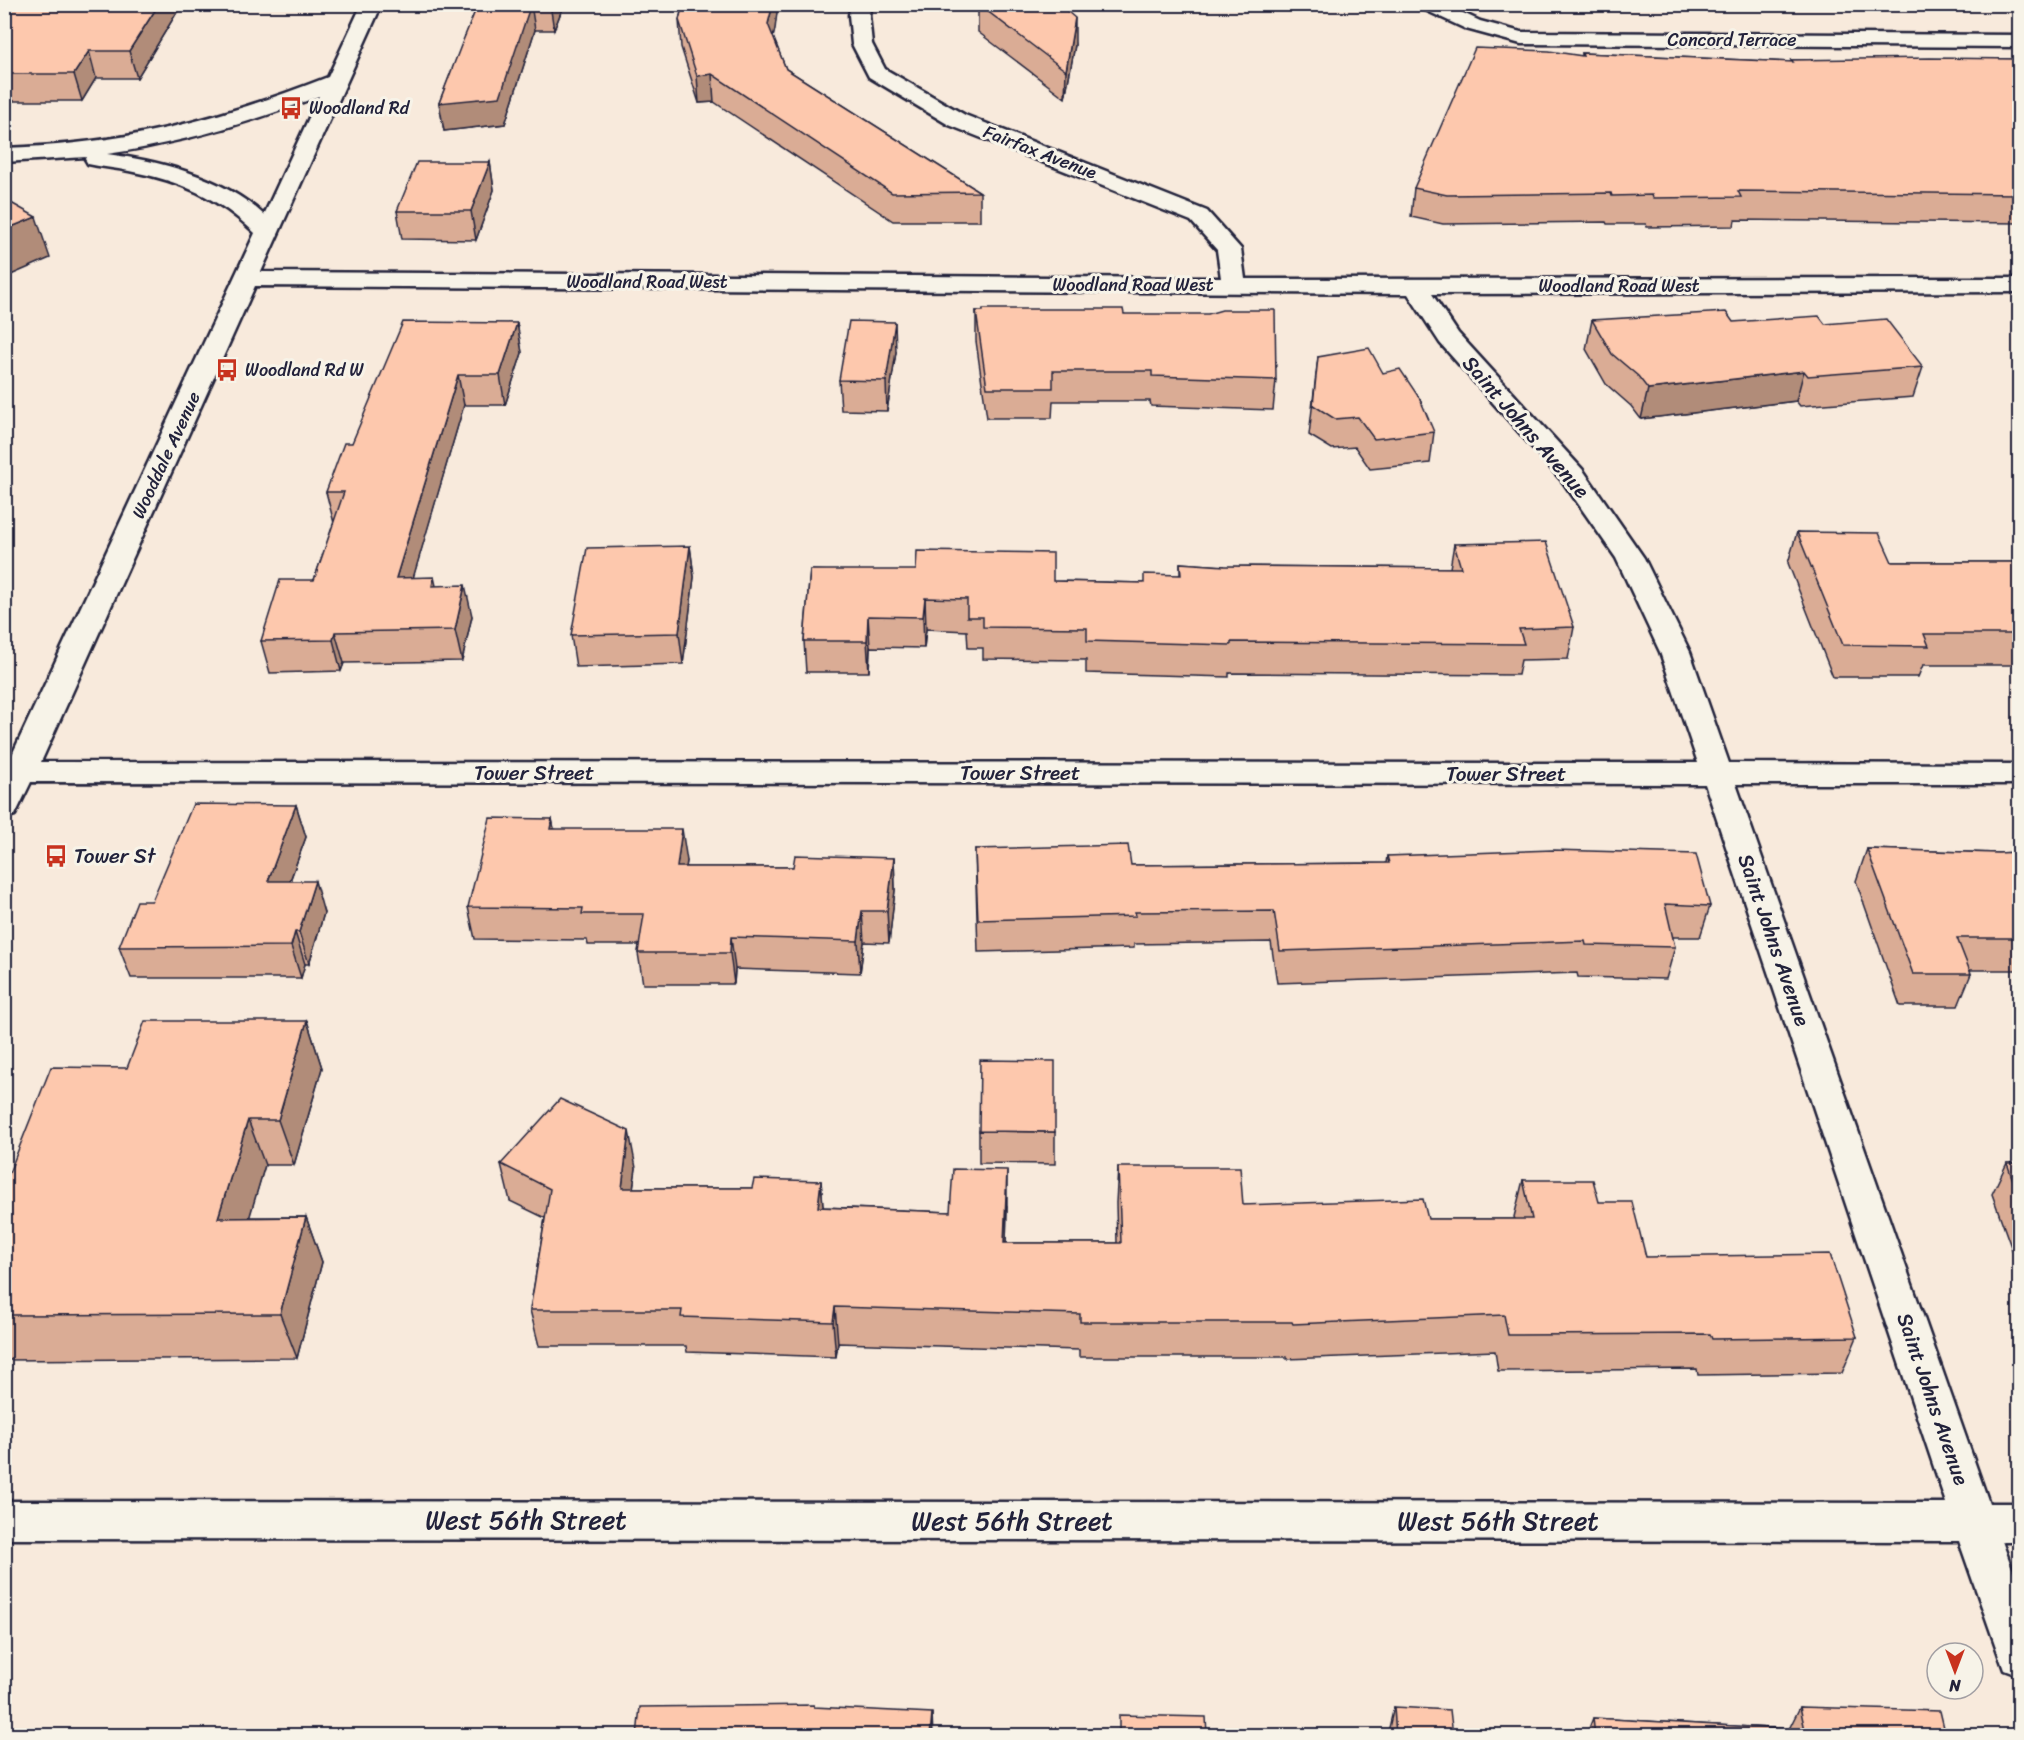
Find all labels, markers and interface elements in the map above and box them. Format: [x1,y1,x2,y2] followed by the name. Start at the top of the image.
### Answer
[1668,24,1796,56] street label: Concord Terrace
[309,92,411,124] place label: Woodland Rd
[278,95,304,121] bus stop icon: Woodland Rd
[979,116,1102,188] street label: Fairfax Avenue
[566,266,728,298] street label: Woodland Road West
[1052,269,1214,301] street label: Woodland Road West
[1538,270,1700,302] street label: Woodland Road West
[1453,347,1599,507] street label: Saint Johns Avenue
[245,354,365,386] place label: Woodland Rd W
[214,357,240,383] bus stop icon: Woodland Rd W
[122,386,210,524] street label: Wooddale Avenue
[474,754,594,792] street label: Tower Street
[960,754,1080,792] street label: Tower Street
[1446,755,1566,793] street label: Tower Street
[74,837,157,875] place label: Tower St
[43,843,69,869] bus stop icon: Tower St
[1727,849,1821,1031] street label: Saint Johns Avenue
[1886,1308,1980,1490] street label: Saint Johns Avenue
[425,1497,627,1543] street label: West 56th Street
[911,1498,1113,1544] street label: West 56th Street
[1397,1498,1599,1544] street label: West 56th Street
[1925,1641,1985,1701] north arrow
[1949,1671,1962,1700] text: N

